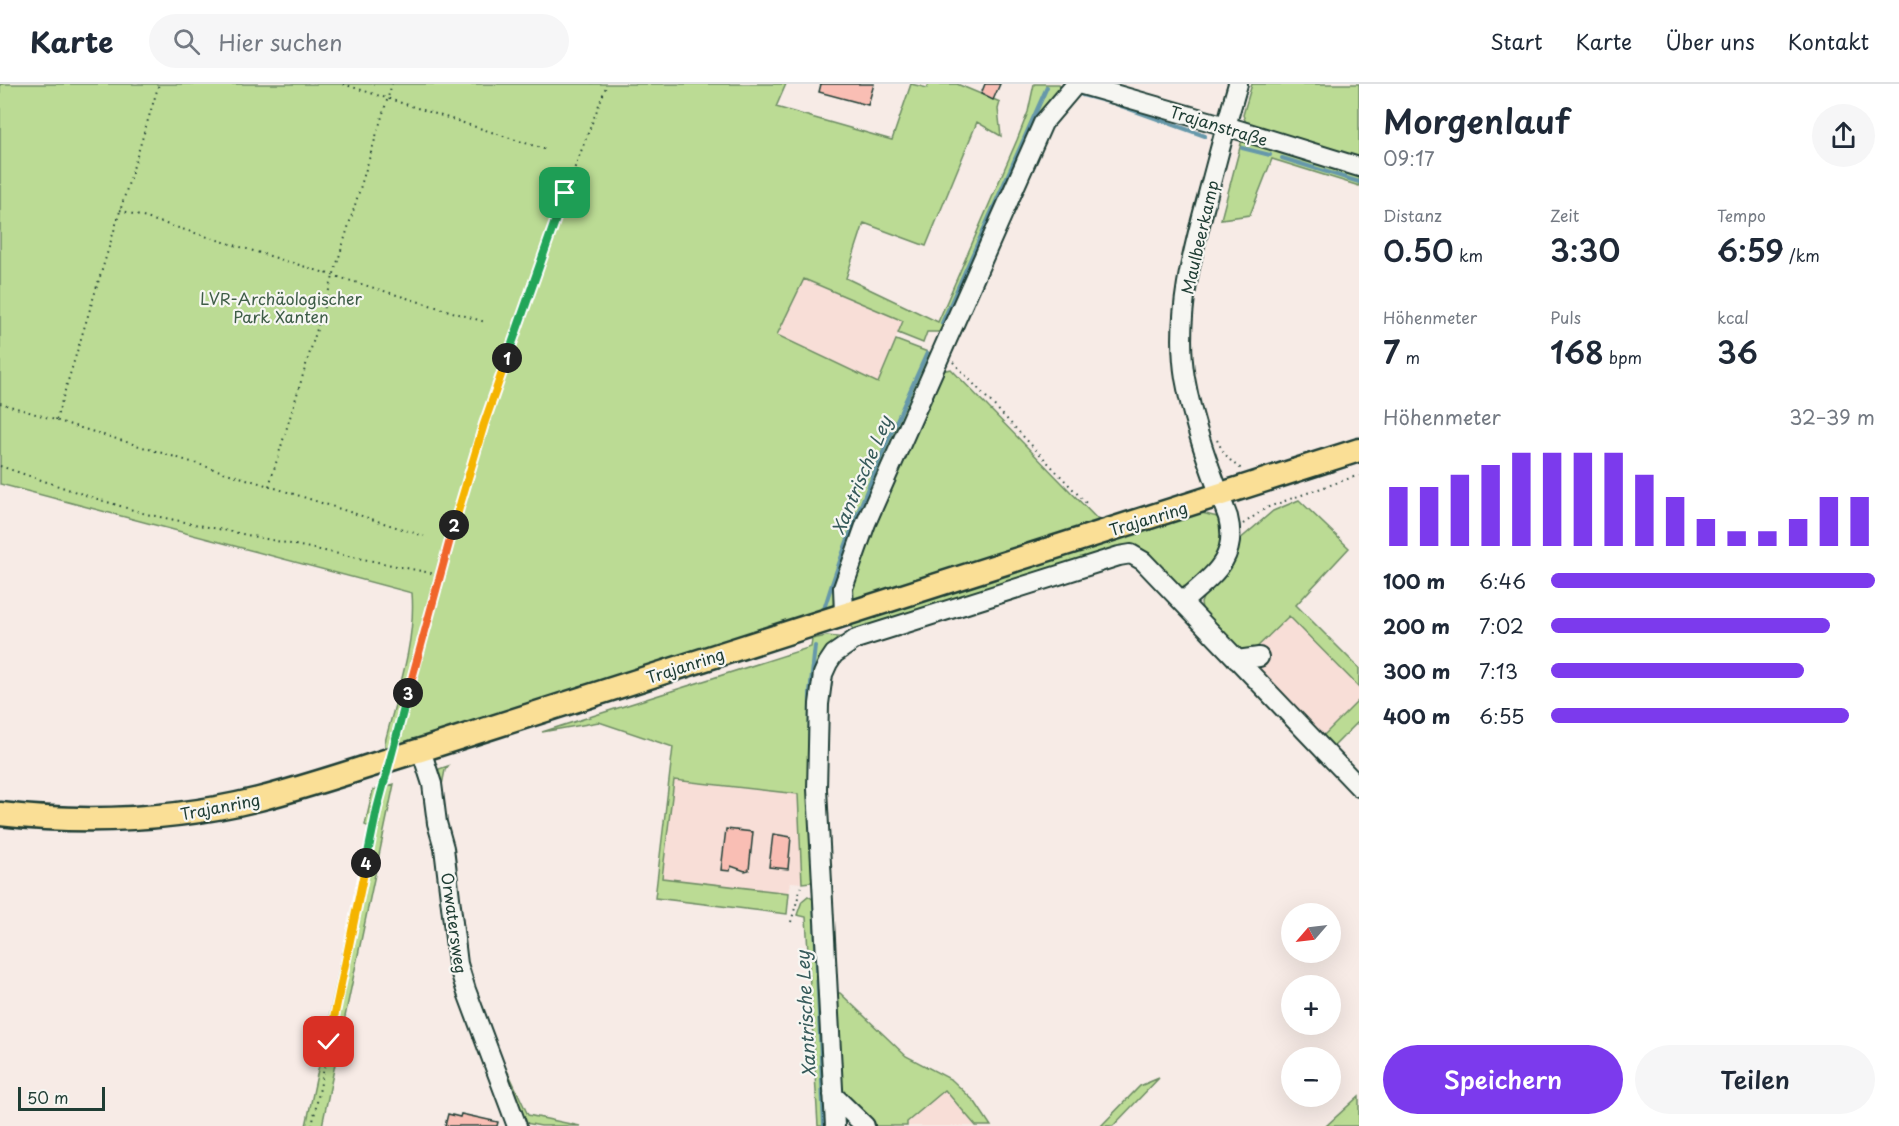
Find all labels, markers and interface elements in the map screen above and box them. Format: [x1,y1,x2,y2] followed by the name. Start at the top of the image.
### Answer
[149,14,569,68] search box
[30,20,113,63] text: Karte
[170,25,203,58] icon: search
[218,25,343,58] text: Hier suchen
[1490,25,1542,57] text: Start
[1575,25,1632,57] text: Karte
[1665,25,1755,57] text: Über uns
[1788,25,1869,57] text: Kontakt
[1383,95,1570,145] text: Morgenlauf
[1167,99,1271,151] street label: Trajanstraße
[1812,104,1875,167] button: share
[1383,143,1435,173] text: 09:17
[539,167,590,218] pin
[548,176,581,209] icon: arrive
[1174,178,1224,296] street label: Maulbeerkamp
[1383,203,1442,227] text: Distanz
[1550,203,1579,227] text: Zeit
[1717,203,1766,227] text: Tempo
[1383,227,1454,272] text: 0.50
[1550,227,1620,272] text: 3:30
[1717,227,1784,272] text: 6:59
[1454,243,1483,267] text: km
[1784,243,1820,267] text: /km
[200,286,363,328] park label: LVR-Archäologischer Park Xanten
[1383,305,1477,329] text: Höhenmeter
[1550,305,1581,329] text: Puls
[1717,305,1749,329] text: kcal
[1383,329,1400,374] text: 7
[1550,329,1604,374] text: 168
[1717,329,1758,374] text: 36
[492,343,522,373] pin: 1
[1400,345,1420,369] text: m
[1604,345,1642,369] text: bpm
[503,346,511,370] text: 1
[1383,402,1501,432] text: Höhenmeter
[1789,402,1875,432] text: 32–39 m
[824,410,899,538] water label: Xantrische Ley
[1106,495,1190,541] street label: Trajanring
[439,510,469,540] pin: 2
[448,513,460,537] text: 2
[1383,566,1445,596] text: 100 m
[1479,566,1526,596] text: 6:46
[1383,611,1450,641] text: 200 m
[1479,611,1524,641] text: 7:02
[643,641,727,689] street label: Trajanring
[1383,656,1451,686] text: 300 m
[1479,656,1518,686] text: 7:13
[393,678,423,708] pin: 3
[403,681,413,705] text: 3
[1383,701,1451,731] text: 400 m
[1479,701,1524,731] text: 6:55
[178,787,262,825] street label: Trajanring
[351,848,381,878] pin: 4
[361,851,371,875] text: 4
[436,871,474,975] street label: Orwatersweg
[1281,903,1341,963] north arrow
[1281,903,1341,1107] map controls
[788,949,822,1078] water label: Xantrische Ley
[1281,975,1341,1035] button: +
[303,1016,354,1067] pin
[312,1025,345,1058] icon: check
[1383,1045,1623,1114] button: Speichern
[1635,1045,1875,1114] button: Teilen
[1281,1047,1341,1107] button: −
[18,1084,105,1112] scale bar
[27,1085,68,1109] text: 50 m

